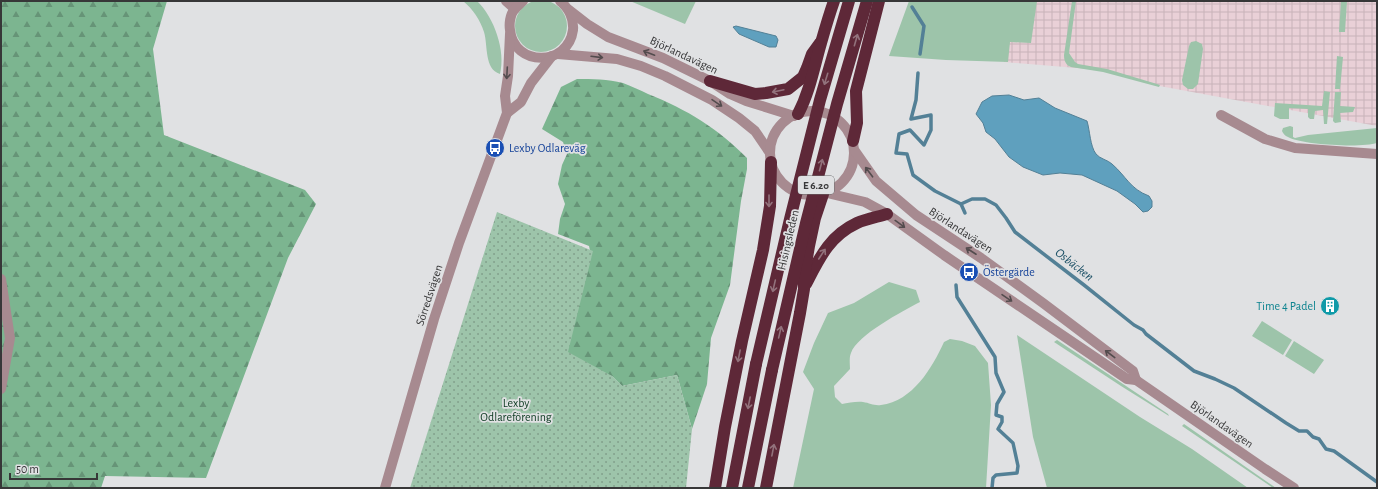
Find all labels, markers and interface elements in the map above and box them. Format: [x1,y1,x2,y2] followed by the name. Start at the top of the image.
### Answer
[648,34,720,77] street label: Björlandavägen
[853,34,860,47] one-way arrow
[644,48,656,56] one-way arrow
[590,53,603,60] one-way arrow
[504,66,511,79] one-way arrow
[822,72,829,85] one-way arrow
[772,87,785,95] one-way arrow
[711,99,722,107] one-way arrow
[484,137,506,159] bus stop icon: Lexby Odlareväg
[509,142,586,155] place label: Lexby Odlareväg
[818,159,825,172] one-way arrow
[865,167,873,178] one-way arrow
[798,176,834,194] road number: E 6.20
[766,194,773,207] one-way arrow
[926,205,995,256] street label: Björlandavägen
[775,209,801,271] street label: Hisingsleden
[895,220,906,228] one-way arrow
[1052,246,1096,284] water label: Osbäcken
[966,247,977,255] one-way arrow
[818,249,826,260] one-way arrow
[958,261,980,283] bus stop icon: Östergärde
[414,263,444,327] street label: Sörredsvägen
[983,265,1035,278] place label: Östergärde
[770,279,778,292] one-way arrow
[1001,294,1012,302] one-way arrow
[1319,295,1341,317] building icon: Time 4 Padel
[1256,300,1316,312] place label: Time 4 Padel
[777,326,785,339] one-way arrow
[735,349,743,362] one-way arrow
[1104,349,1115,358] one-way arrow
[745,396,753,409] one-way arrow
[480,397,552,423] park label: Lexby Odlareförening
[1188,398,1256,451] street label: Björlandavägen
[770,444,778,457] one-way arrow
[10,455,97,481] scale bar
[16,463,39,475] text: 50 m

